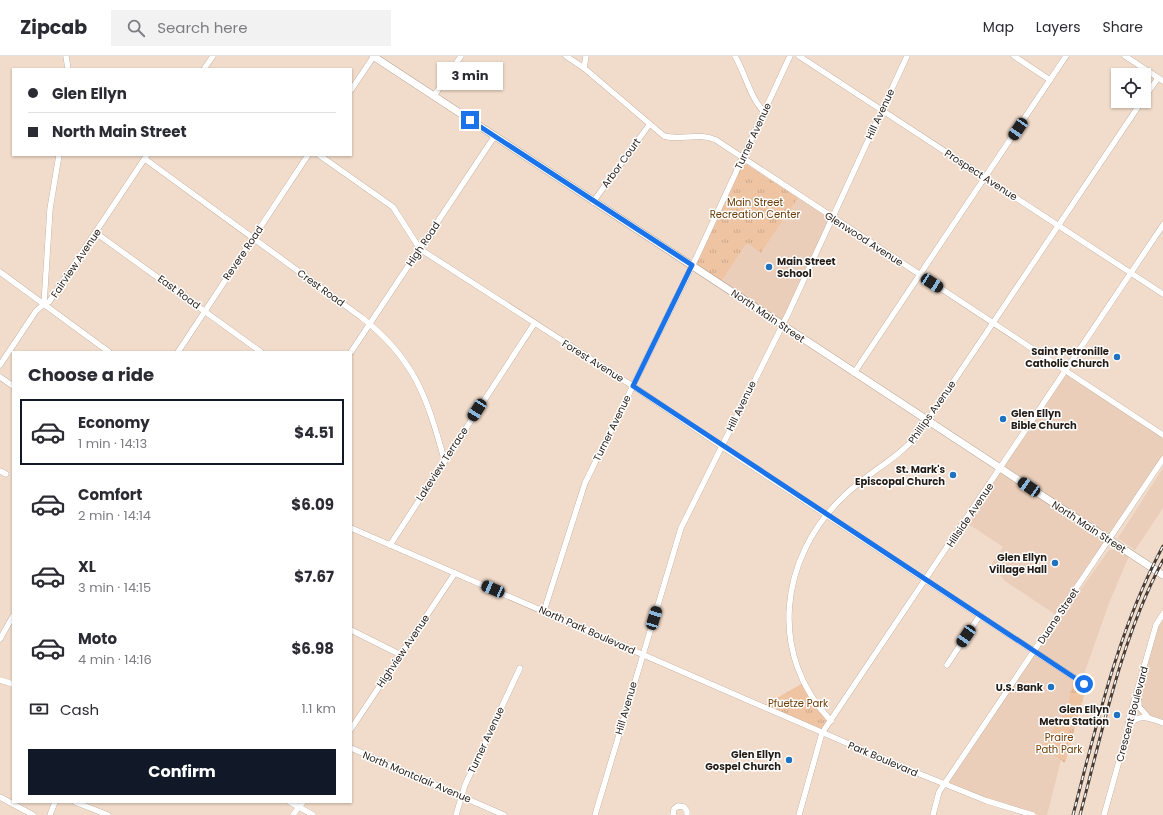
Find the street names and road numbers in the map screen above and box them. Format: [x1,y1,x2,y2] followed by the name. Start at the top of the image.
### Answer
[862,86,898,142] street label: Hill Avenue
[731,100,775,172] street label: Turner Avenue
[598,135,644,191] street label: Arbor Court
[942,146,1020,204] street label: Prospect Avenue
[822,208,906,270] street label: Glenwood Avenue
[402,219,444,269] street label: High Road
[219,223,267,283] street label: Revere Road
[47,225,105,301] street label: Fairview Avenue
[294,266,348,310] street label: Crest Road
[155,271,203,313] street label: East Road
[728,286,808,346] street label: North Main Street
[559,336,627,386] street label: Forest Avenue
[905,377,959,447] street label: Phillips Avenue
[722,378,760,434] street label: Hill Avenue
[589,392,635,464] street label: Turner Avenue
[412,424,472,504] street label: Lakeview Terrace
[943,480,997,550] street label: Hillside Avenue
[1049,497,1129,557] street label: North Main Street
[1034,585,1083,647] street label: Duane Street
[536,602,638,658] street label: North Park Boulevard
[373,611,433,691] street label: Highview Avenue
[1112,665,1152,763] street label: Crescent Boulevard
[611,680,641,736] street label: Hill Avenue
[464,704,508,776] street label: Turner Avenue
[846,738,920,780] street label: Park Boulevard
[360,747,474,807] street label: North Montclair Avenue

